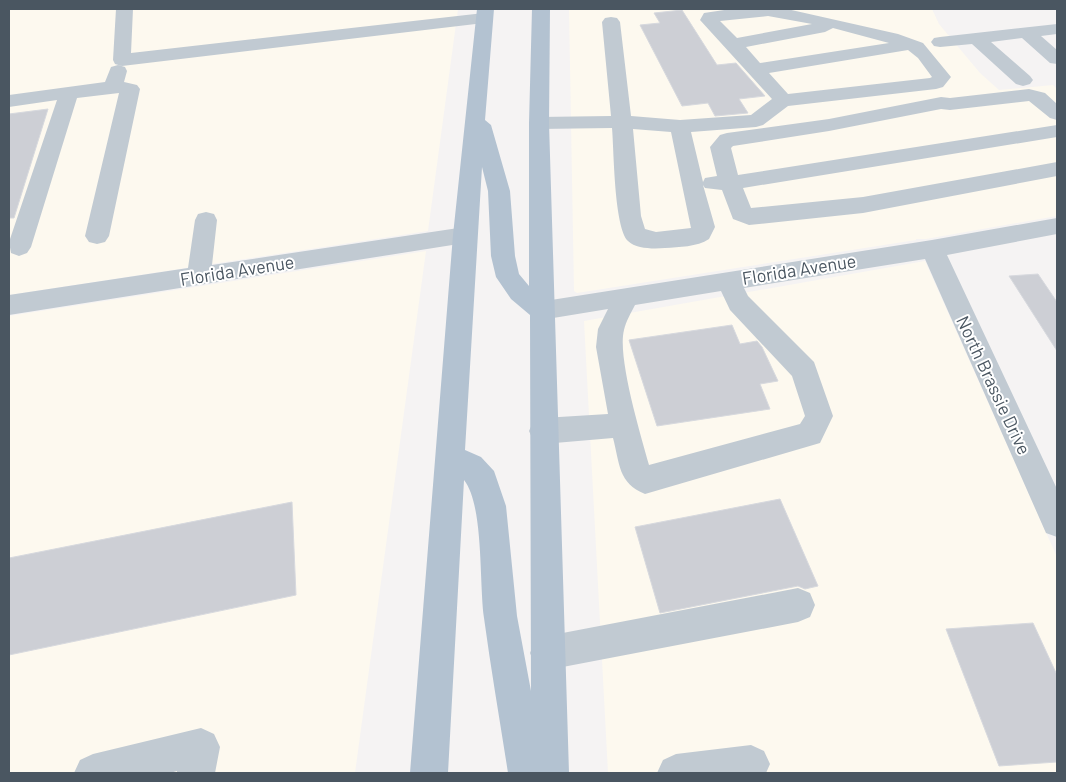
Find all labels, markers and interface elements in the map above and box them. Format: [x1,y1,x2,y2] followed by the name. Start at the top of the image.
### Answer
[740,249,858,289] street label: Florida Avenue
[178,250,296,290] street label: Florida Avenue
[952,312,1036,458] street label: North Brassie Drive

